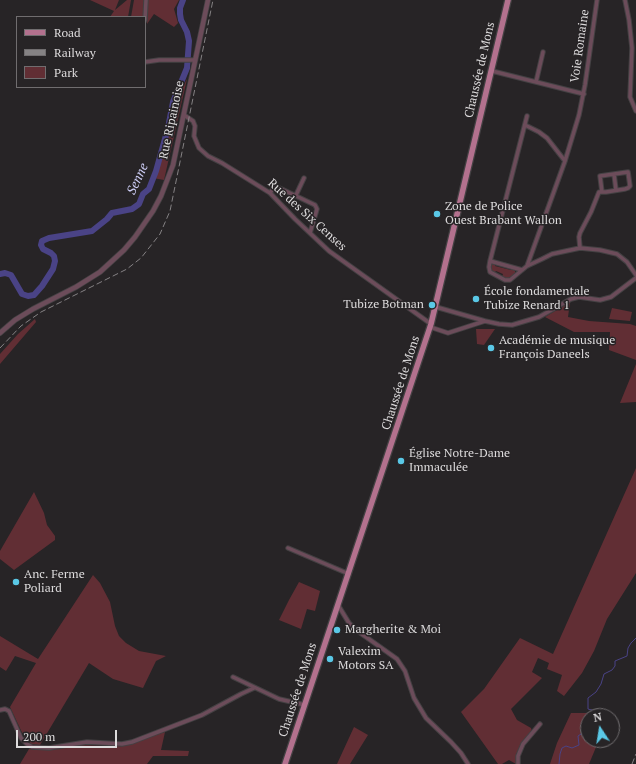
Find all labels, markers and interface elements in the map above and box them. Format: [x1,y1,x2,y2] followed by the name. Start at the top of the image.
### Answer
[568,9,592,83] street label: Voie Romaine
[16,16,146,88] legend
[462,21,498,119] street label: Chaussée de Mons
[54,25,81,40] text: Road
[54,45,96,60] text: Railway
[54,65,78,80] text: Park
[157,79,187,161] street label: Rue Ripainoise
[124,161,152,197] water label: Senne
[265,176,349,254] street label: Rue des Six Censes
[445,200,562,228] place label: Zone de Police Ouest Brabant Wallon
[432,209,442,219] marker: Zone de Police Ouest Brabant Wallon
[484,285,590,313] place label: École fondamentale Tubize Renard 1
[471,294,481,304] marker: École fondamentale Tubize Renard 1
[343,298,424,312] place label: Tubize Botman
[427,300,437,310] marker: Tubize Botman
[379,334,423,432] street label: Chaussée de Mons
[499,334,615,362] place label: Académie de musique François Daneels
[486,343,496,353] marker: Académie de musique François Daneels
[409,447,510,475] place label: Église Notre-Dame Immaculée
[396,456,406,466] marker: Église Notre-Dame Immaculée
[24,568,85,596] place label: Anc. Ferme Poliard
[11,577,21,587] marker: Anc. Ferme Poliard
[345,623,441,637] place label: Margherite & Moi
[332,625,342,635] marker: Margherite & Moi
[276,641,320,739] street label: Chaussée de Mons
[338,645,393,673] place label: Valexim Motors SA
[325,654,335,664] marker: Valexim Motors SA
[580,708,620,748] north arrow
[592,710,603,725] text: N
[18,722,119,748] scale bar
[23,729,55,744] text: 200 m

